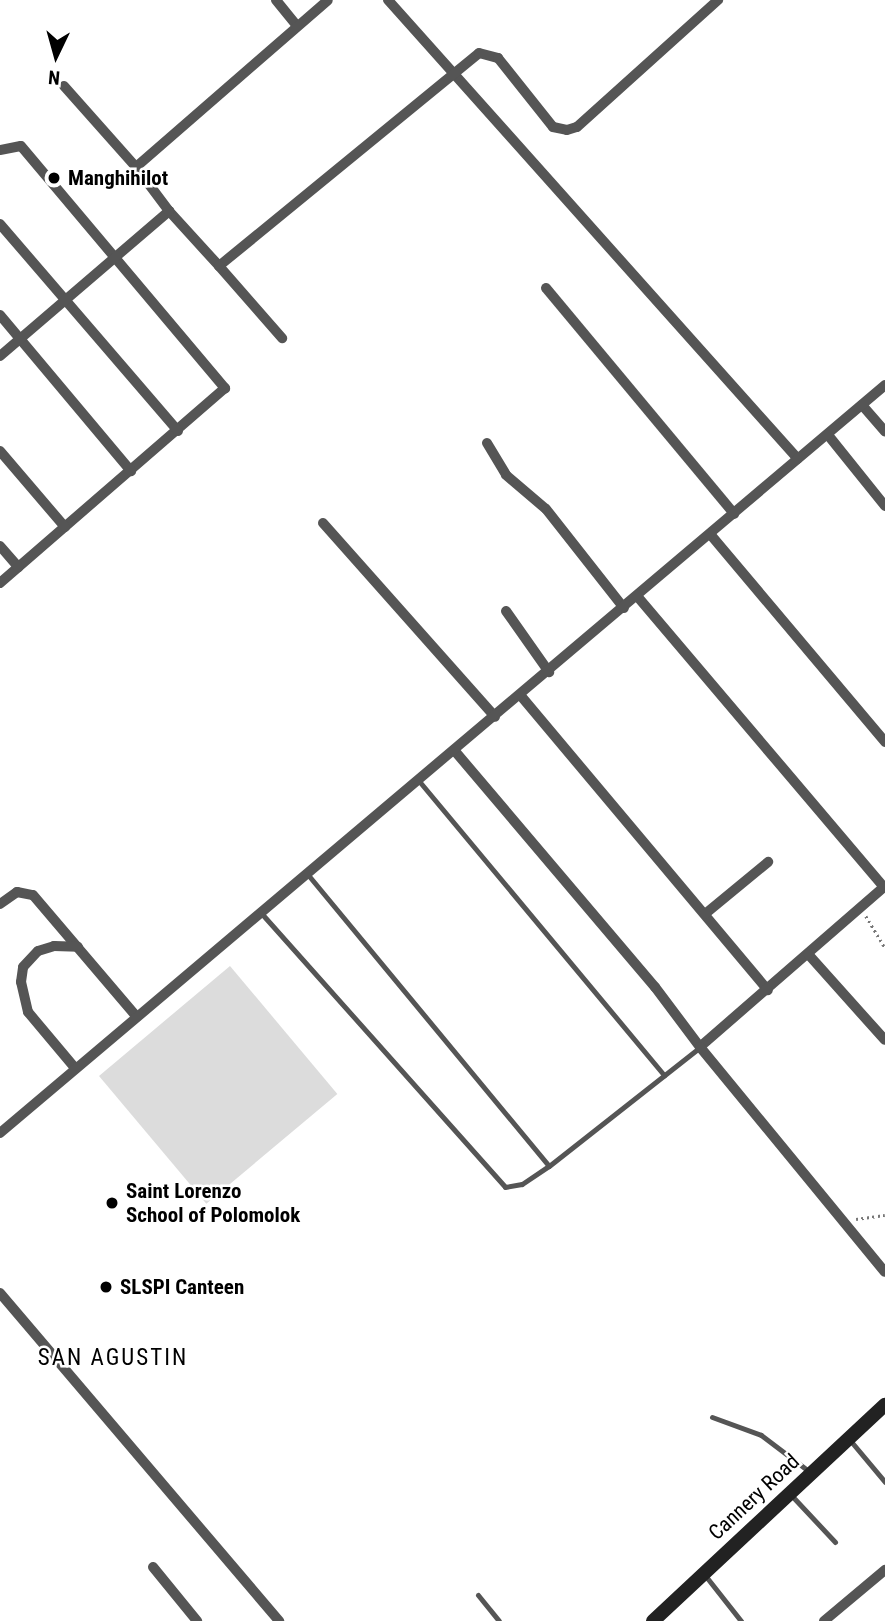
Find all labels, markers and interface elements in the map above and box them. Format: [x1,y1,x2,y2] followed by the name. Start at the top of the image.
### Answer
[21,21,91,91] north arrow
[47,65,61,89] text: N
[68,165,168,191] place label: Manghihilot
[46,170,62,186] marker: Manghihilot
[126,1178,300,1228] place label: Saint Lorenzo School of Polomolok
[104,1195,120,1211] marker: Saint Lorenzo School of Polomolok
[120,1274,244,1300] place label: SLSPI Canteen
[98,1279,114,1295] marker: SLSPI Canteen
[39,1344,187,1372] district label: SAN AGUSTIN
[704,1449,804,1545] street label: Cannery Road

